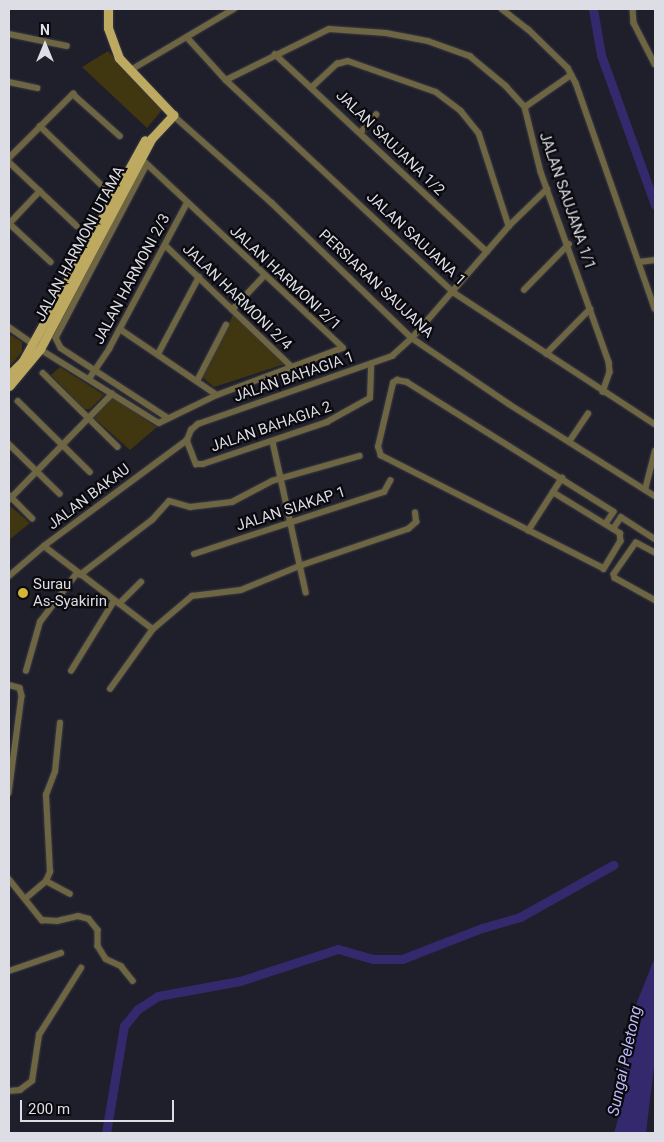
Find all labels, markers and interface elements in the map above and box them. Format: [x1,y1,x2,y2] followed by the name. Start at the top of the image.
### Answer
[20,20,70,70] north arrow
[40,22,50,38] text: N
[332,87,448,199] street label: JALAN SAUJANA 1/2
[535,130,599,272] street label: JALAN SAUJANA 1/1
[31,163,129,325] street label: JALAN HARMONI UTAMA
[363,188,469,290] street label: JALAN SAUJANA 1
[90,211,174,347] street label: JALAN HARMONI 2/3
[226,222,344,334] street label: JALAN HARMONI 2/1
[315,226,437,342] street label: PERSIARAN SAUJANA
[179,240,295,354] street label: JALAN HARMONI 2/4
[231,348,357,406] street label: JALAN BAHAGIA 1
[208,398,334,456] street label: JALAN BAHAGIA 2
[44,460,134,534] street label: JALAN BAKAU
[234,483,348,535] street label: JALAN SIAKAP 1
[33,575,107,610] place label: Surau As-Syakirin
[17,587,29,599] marker: Surau As-Syakirin
[604,1004,646,1118] water label: Sungai Peletong
[22,1090,176,1122] scale bar
[28,1100,70,1118] text: 200 m

